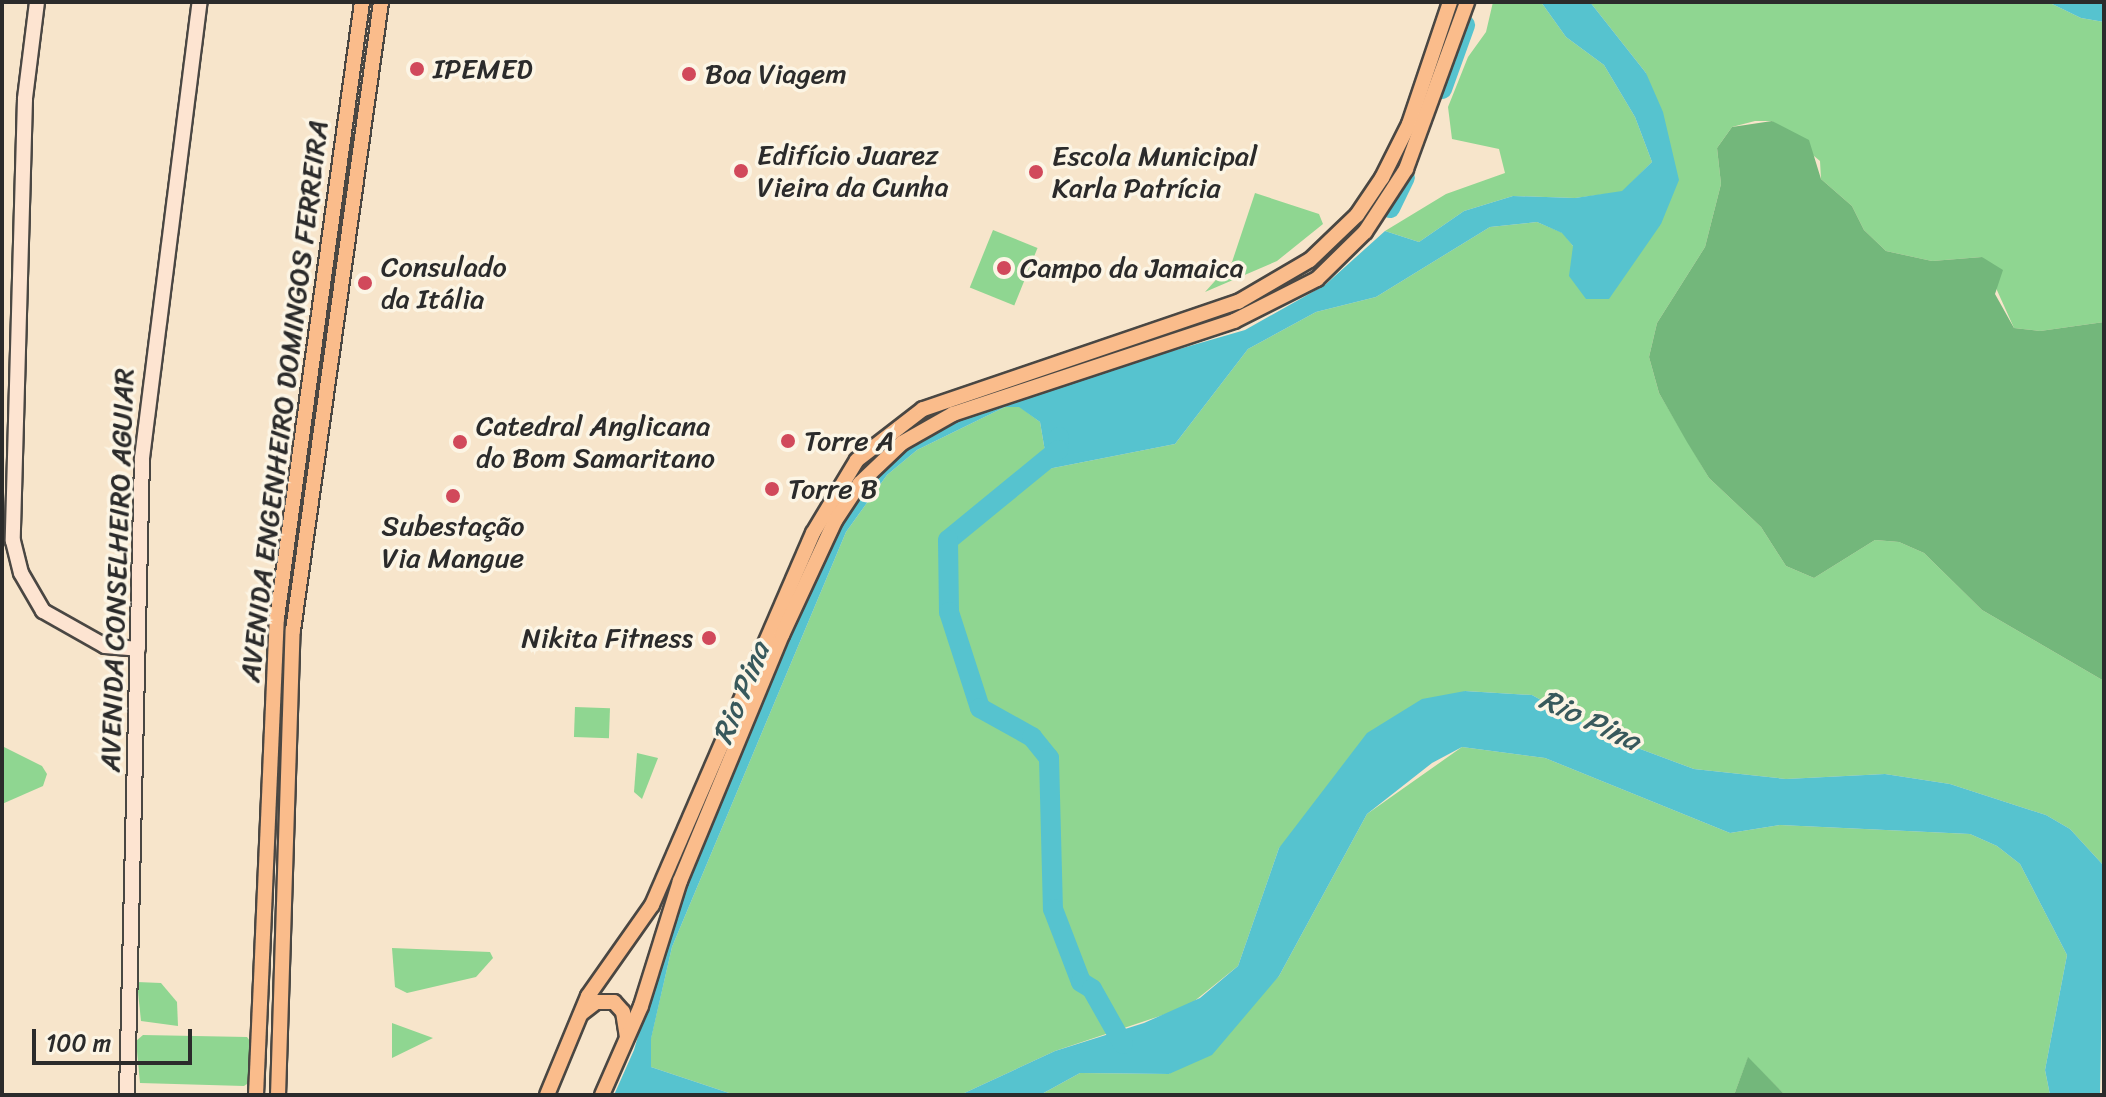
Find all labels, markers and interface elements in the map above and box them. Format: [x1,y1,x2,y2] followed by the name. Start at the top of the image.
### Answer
[433,52,533,86] place label: IPEMED
[705,57,846,91] place label: Boa Viagem
[408,60,426,78] marker: IPEMED
[680,65,698,83] marker: Boa Viagem
[233,116,335,686] street label: AVENIDA ENGENHEIRO DOMINGOS FERREIRA
[757,138,949,204] place label: Edifício Juarez Vieira da Cunha
[1052,139,1257,205] place label: Escola Municipal Karla Patrícia
[732,162,750,180] marker: Edifício Juarez Vieira da Cunha
[1027,163,1045,181] marker: Escola Municipal Karla Patrícia
[381,250,507,316] place label: Consulado da Itália
[1020,251,1244,285] place label: Campo da Jamaica
[995,259,1013,277] marker: Campo da Jamaica
[356,274,374,292] marker: Consulado da Itália
[93,366,141,774] street label: AVENIDA CONSELHEIRO AGUIAR
[476,409,714,475] place label: Catedral Anglicana do Bom Samaritano
[804,424,894,458] place label: Torre A
[779,432,797,450] marker: Torre A
[451,433,469,451] marker: Catedral Anglicana do Bom Samaritano
[788,472,878,506] place label: Torre B
[763,480,781,498] marker: Torre B
[444,487,462,505] marker: Subestação Via Mangue
[382,509,524,575] place label: Subestação Via Mangue
[521,621,693,655] place label: Nikita Fitness
[700,629,718,647] marker: Nikita Fitness
[704,637,778,749] water label: Rio Pina
[1534,681,1646,759] water label: Rio Pina
[36,1013,196,1063] scale bar
[46,1022,111,1064] text: 100 m

